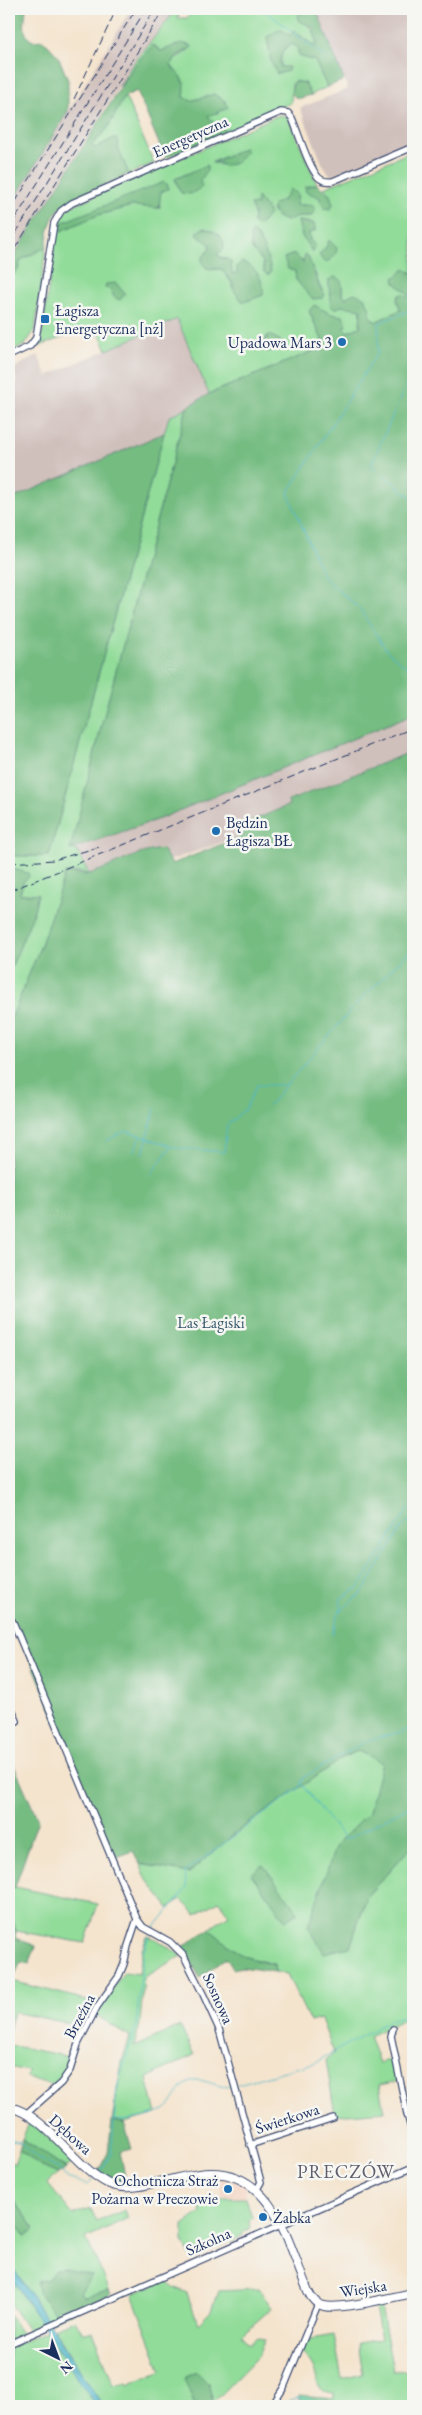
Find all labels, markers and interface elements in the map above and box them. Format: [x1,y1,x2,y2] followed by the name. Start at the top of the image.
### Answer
[149,110,232,162] street label: Energetyczna
[55,300,164,339] place label: Łagisza Energetyczna [nż]
[39,313,51,325] marker: Łagisza Energetyczna [nż]
[228,332,332,353] place label: Upadowa Mars 3
[336,336,348,348] marker: Upadowa Mars 3
[226,812,293,851] place label: Będzin Łagisza BŁ
[210,825,222,837] marker: Będzin Łagisza BŁ
[177,1312,245,1333] park label: Las Łagiski
[198,1969,239,2028] street label: Sosnowa
[59,1990,100,2042] street label: Brzeźna
[252,2098,322,2139] street label: Świerkowa
[45,2109,97,2160] street label: Dębowa
[297,2159,395,2184] district label: PRECZÓW
[91,2170,218,2209] place label: Ochotnicza Straż Pożarna w Preczowie
[222,2183,234,2195] marker: Ochotnicza Straż Pożarna w Preczowie
[273,2207,312,2228] place label: Żabka
[257,2211,269,2223] marker: Żabka
[182,2222,235,2261] street label: Szkolna
[338,2274,389,2303] street label: Wiejska
[32,2332,82,2382] north arrow
[56,2357,77,2379] text: N

